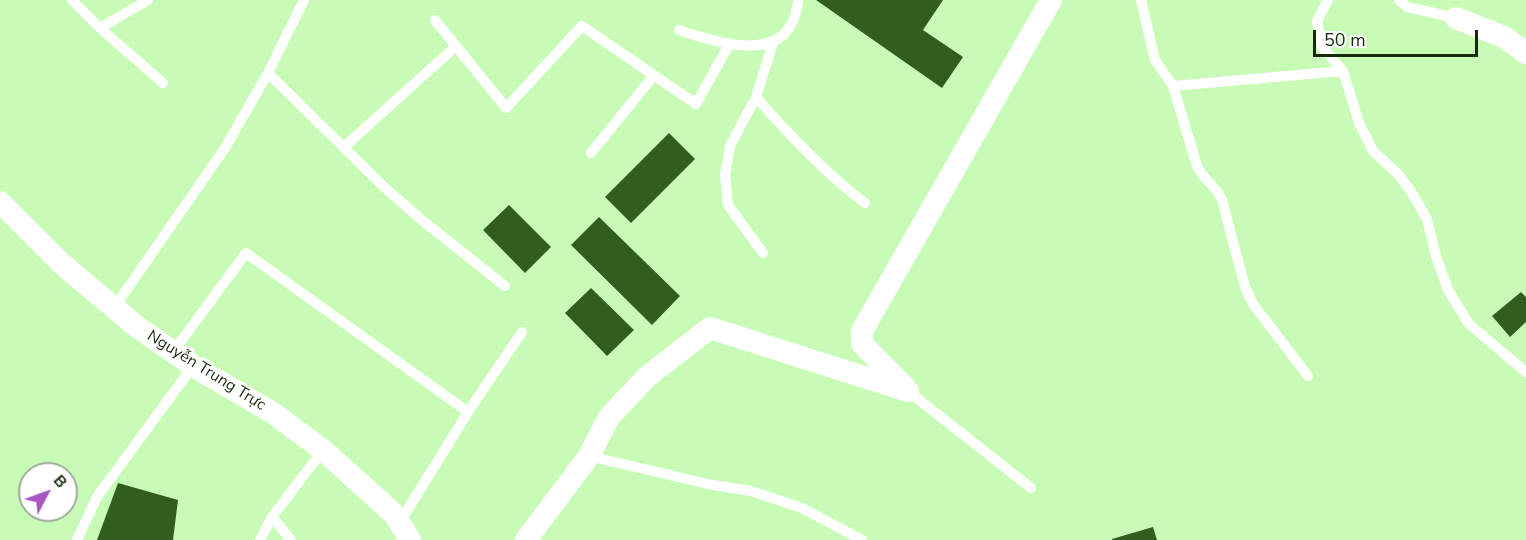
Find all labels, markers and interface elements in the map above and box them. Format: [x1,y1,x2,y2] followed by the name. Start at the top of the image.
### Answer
[1316,18,1481,56] scale bar
[1324,28,1366,52] text: 50 m
[143,327,269,415] street label: Nguyễn Trung Trực
[18,462,78,522] north arrow
[48,470,72,493] text: B

